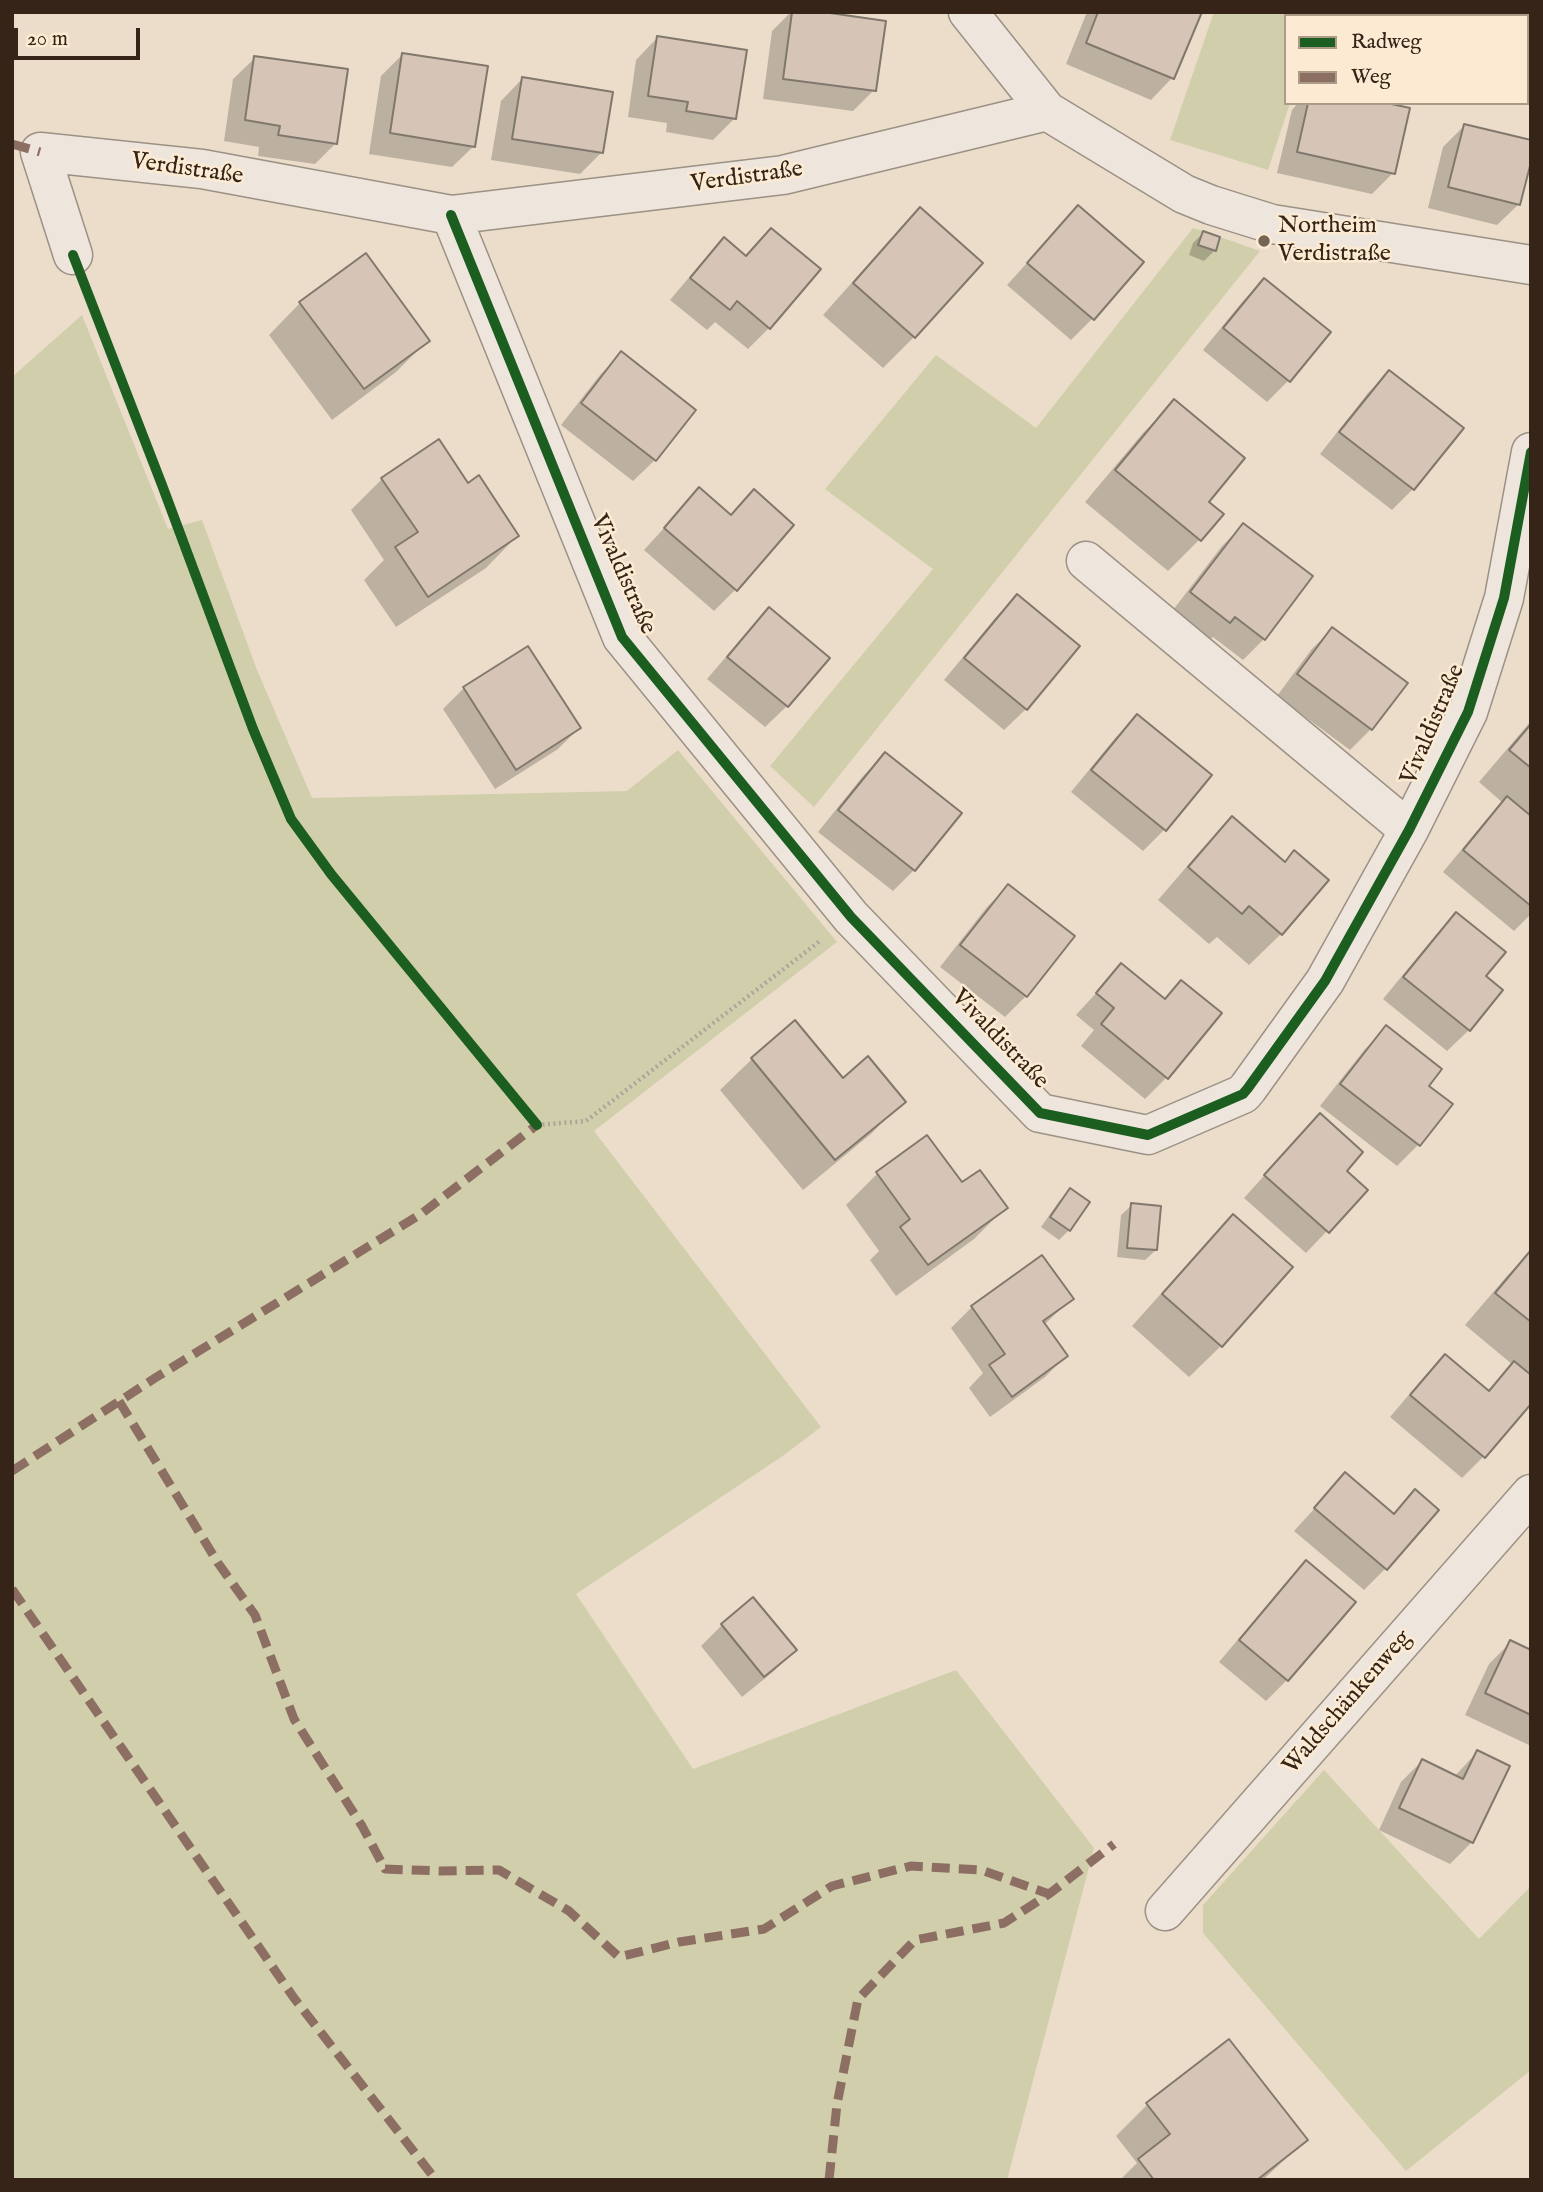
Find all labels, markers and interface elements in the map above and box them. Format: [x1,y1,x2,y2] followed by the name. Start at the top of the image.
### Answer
[18,14,144,58] scale bar
[1284,14,1529,105] legend
[27,26,68,53] text: 20 m
[1351,29,1422,56] text: Radweg
[1351,64,1391,91] text: Weg
[129,148,245,192] street label: Verdistraße
[689,156,805,200] street label: Verdistraße
[1278,213,1391,269] place label: Northeim Verdistraße
[1256,233,1272,249] marker: Northeim Verdistraße
[583,511,661,639] street label: Vivaldistraße
[1396,661,1472,789] street label: Vivaldistraße
[944,984,1054,1096] street label: Vivaldistraße
[1278,1625,1418,1781] street label: Waldschänkenweg

